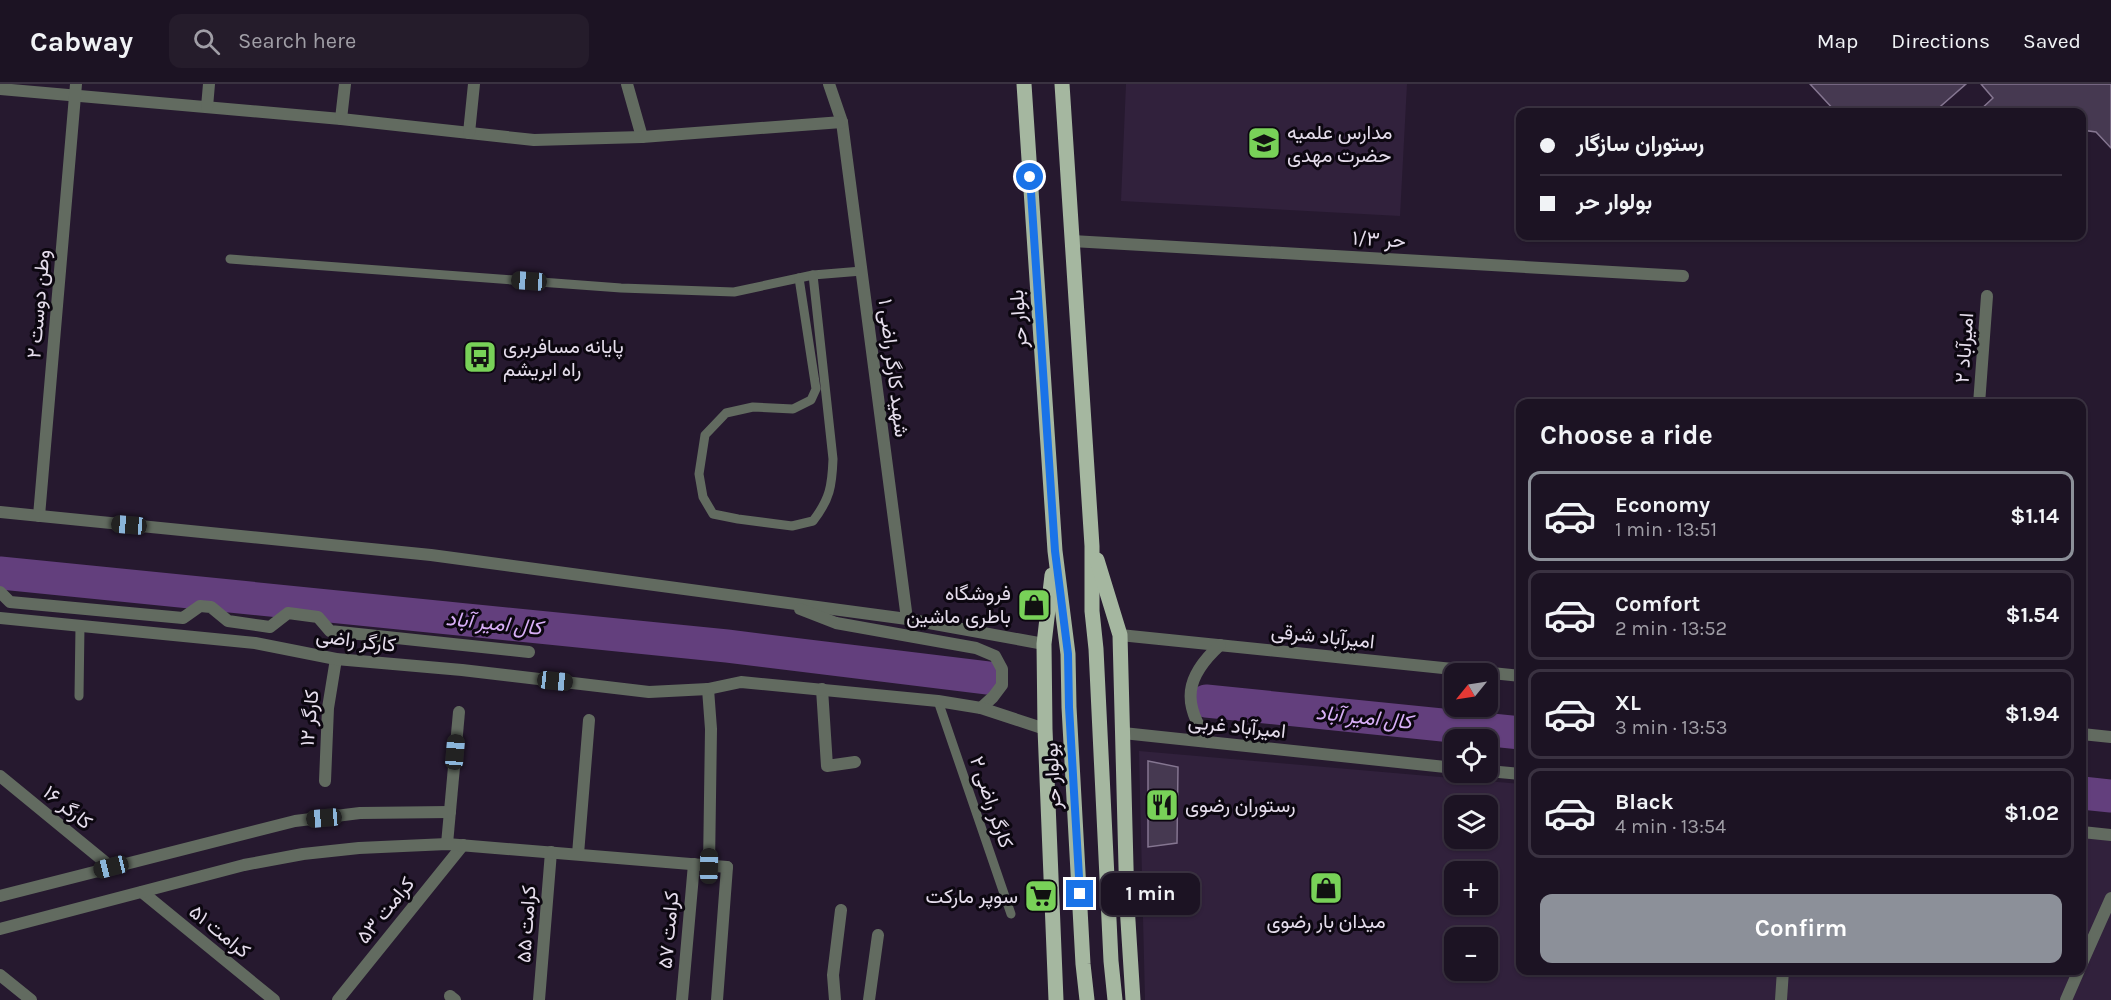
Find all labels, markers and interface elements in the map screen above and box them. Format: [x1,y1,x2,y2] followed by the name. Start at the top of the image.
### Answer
[169,14,589,68] search box
[30,25,133,58] text: Cabway
[190,25,223,58] icon: search
[238,28,356,54] text: Search here
[1817,29,1858,53] text: Map
[1891,29,1990,53] text: Directions
[2023,29,2081,53] text: Saved
[1287,121,1392,168] place label: مدارس علمیه حضرت مهدی
[1246,125,1282,161] school or university icon: مدارس علمیه حضرت مهدی
[1576,131,1704,157] text: رستوران سازگار
[1016,163,1043,190] route start
[1576,189,1652,215] text: بولوار حر
[1352,227,1406,253] street label: حر ۱/۳
[22,249,56,359] street label: وطن دوست ۲
[510,271,548,291] car
[1005,289,1033,350] street label: بلوار حر
[873,298,913,439] street label: شهید کارگر راضی ۱
[1951,312,1979,384] street label: امیرآباد ۲
[503,335,624,382] place label: پایانه مسافربری راه ابریشم
[462,339,498,375] bus stop icon: پایانه مسافربری راه ابریشم
[1540,419,1713,451] text: Choose a ride
[1543,489,1597,543] icon: car
[1615,492,1710,518] text: Economy
[2010,503,2059,529] text: $1.14
[110,514,148,536] car
[1615,518,1717,541] text: 1 min · 13:51
[906,582,1011,629] place label: فروشگاه باطری ماشین
[1016,587,1052,623] shop icon: فروشگاه باطری ماشین
[1543,588,1597,642] icon: car
[1615,591,1700,617] text: Comfort
[2005,602,2059,628] text: $1.54
[445,606,547,641] water label: کال امیر آباد
[1615,617,1727,640] text: 2 min · 13:52
[1270,620,1376,654] street label: امیرآباد شرقی
[315,624,397,658] street label: کارگر راضی
[1444,663,1498,717] north arrow
[1444,663,1498,981] map controls
[536,670,574,692] car
[1543,687,1597,741] icon: car
[296,689,324,747] street label: کارگر ۱۲
[1615,690,1641,716] text: XL
[1315,700,1417,735] water label: کال امیر آباد
[2005,701,2059,727] text: $1.94
[1187,710,1287,744] street label: امیرآباد غربی
[1615,716,1728,739] text: 3 min · 13:53
[1444,729,1498,783] button: locate
[444,733,466,771] car
[1039,742,1067,811] street label: بولوار حر
[964,753,1018,851] street label: کارگر راضی ۲
[38,781,97,835] street label: کارگر ۱۶
[1543,786,1597,840] icon: car
[1144,787,1180,823] restaurant icon: رستوران رضوی
[1615,789,1674,815] text: Black
[1185,794,1296,818] place label: رستوران رضوی
[1444,795,1498,849] button: layers
[2004,800,2059,826] text: $1.02
[305,807,343,829] car
[1615,815,1726,838] text: 4 min · 13:54
[700,848,718,884] car
[91,854,131,880] car
[1444,861,1498,915] button: +
[1308,870,1344,906] shop icon: میدان بار رضوی
[352,872,420,949] street label: کرامت ۵۳
[1101,873,1200,915] callout: 1 min
[1023,878,1059,914] supermarket icon: سوپر مارکت
[1066,880,1093,907] route end
[1125,882,1176,905] text: 1 min
[512,884,542,964] street label: کرامت ۵۵
[926,885,1018,910] place label: سوپر مارکت
[654,890,684,970] street label: کرامت ۵۷
[1540,894,2062,963] button: Confirm
[184,900,255,964] street label: کرامت ۵۱
[1266,910,1386,934] place label: میدان بار رضوی
[1444,927,1498,981] button: −

